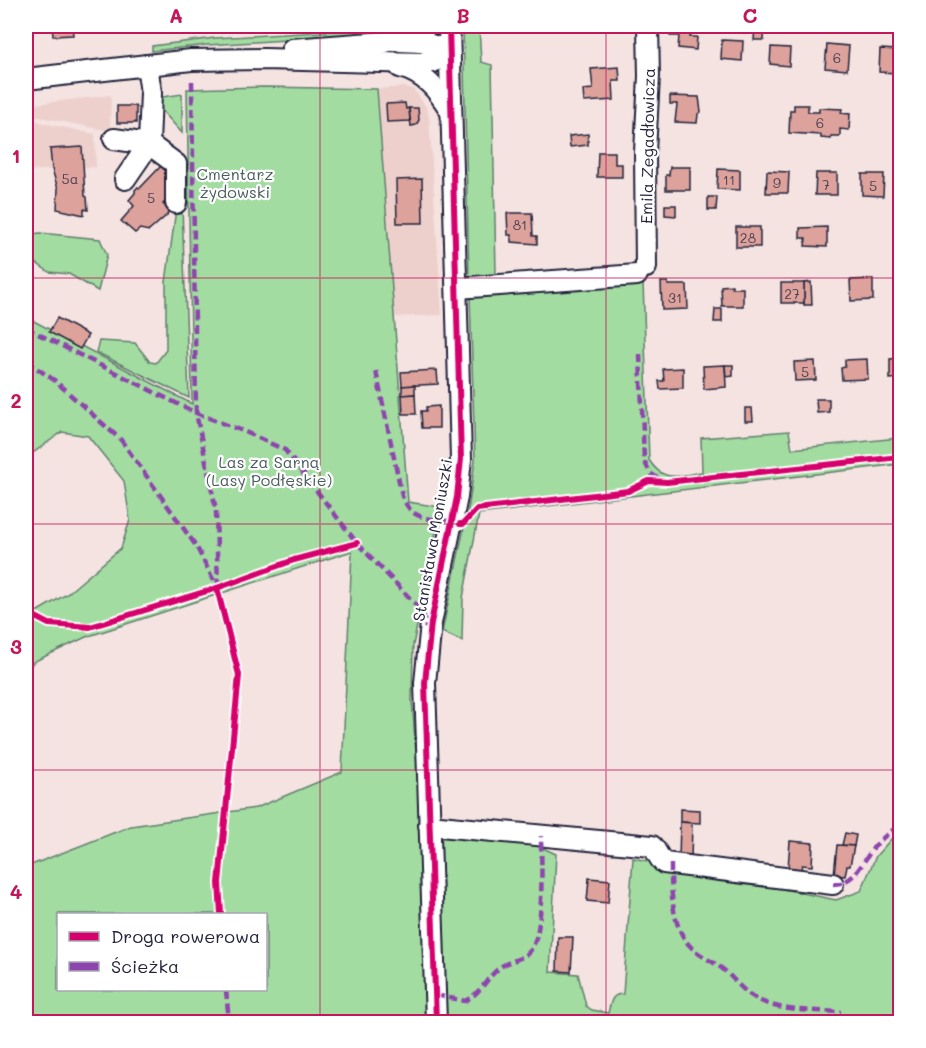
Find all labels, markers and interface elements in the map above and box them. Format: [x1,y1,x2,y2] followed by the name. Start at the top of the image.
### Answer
[169,2,183,28] text: A
[456,2,470,28] text: B
[743,2,758,28] text: C
[833,48,841,67] house number: 6
[635,68,659,224] street label: Emila Zegadłowicza
[816,113,824,132] house number: 6
[12,142,20,168] text: 1
[197,163,274,202] park label: Cmentarz żydowski
[62,169,78,188] house number: 5a
[723,170,735,189] house number: 11
[773,173,781,192] house number: 9
[822,175,830,194] house number: 7
[869,176,877,195] house number: 5
[147,188,155,207] house number: 5
[513,215,527,234] house number: 81
[740,228,756,247] house number: 28
[784,284,800,303] house number: 27
[668,288,682,307] house number: 31
[801,362,809,381] house number: 5
[10,387,22,413] text: 2
[206,451,332,490] park label: Las za Sarną (Lasy Podłęskie)
[407,457,457,623] street label: Stanisława Moniuszki
[10,633,22,659] text: 3
[10,878,23,904] text: 4
[57,913,267,991] legend
[111,924,260,948] text: Droga rowerowa
[111,954,179,978] text: Ścieżka

